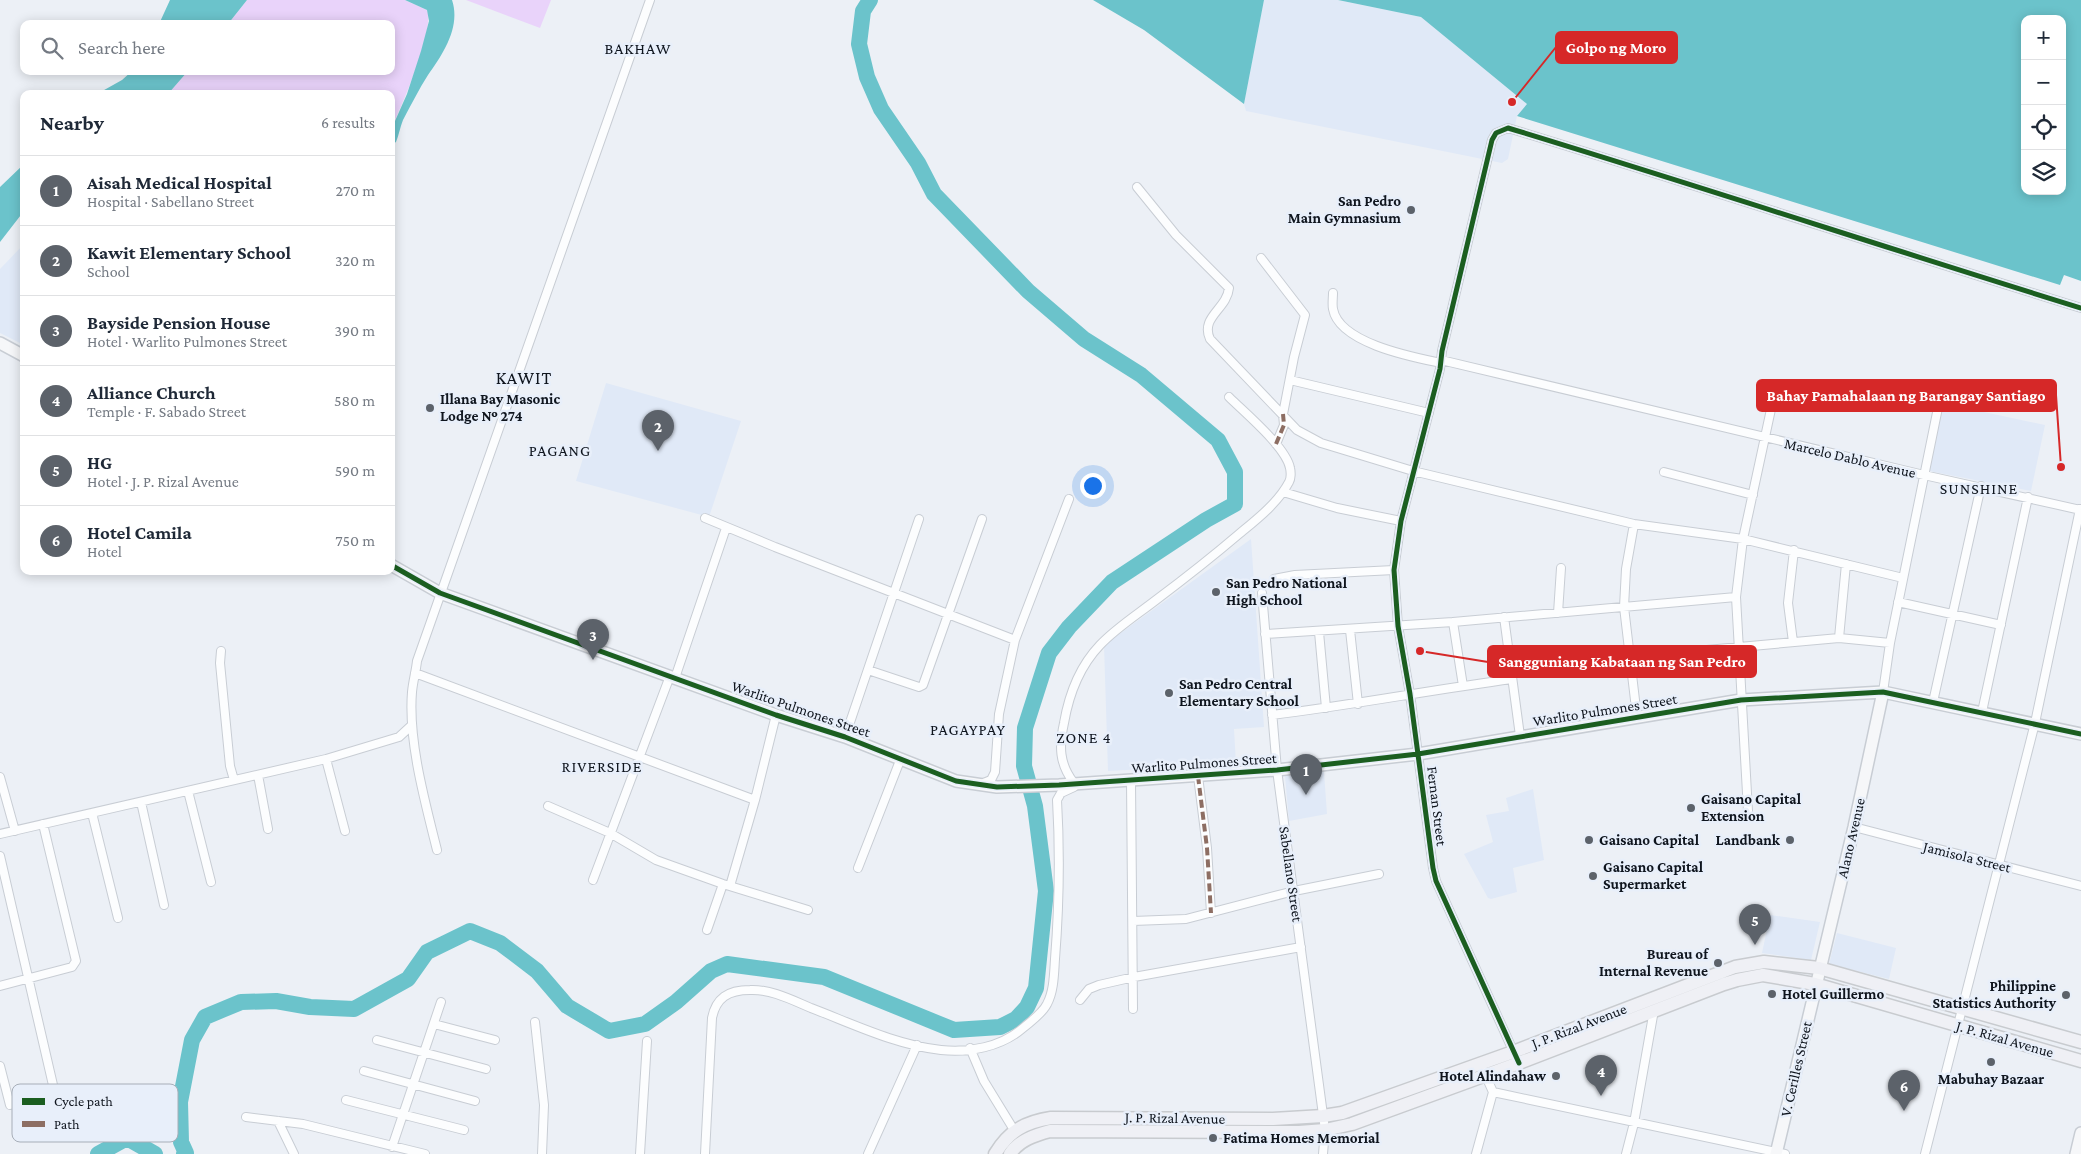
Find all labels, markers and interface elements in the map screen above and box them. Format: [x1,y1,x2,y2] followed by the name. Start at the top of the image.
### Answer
[2021,15,2066,195] map controls
[2021,15,2066,60] button: +
[20,20,395,75] search box
[1556,32,1677,63] callout: Golpo ng Moro
[38,34,66,62] icon: search
[78,37,165,58] text: Search here
[1566,39,1666,56] text: Golpo ng Moro
[605,40,671,57] district label: BAKHAW
[2021,60,2066,105] button: −
[2021,105,2066,150] button: locate
[40,111,104,135] text: Nearby
[321,114,375,131] text: 6 results
[2021,150,2066,195] button: layers
[87,172,272,193] text: Aisah Medical Hospital
[53,182,59,199] text: 1
[336,182,375,199] text: 270 m
[87,193,254,210] text: Hospital · Sabellano Street
[1288,193,1401,226] place label: San Pedro Main Gymnasium
[1405,204,1417,216] marker: San Pedro Main Gymnasium
[87,242,291,263] text: Kawit Elementary School
[52,252,60,269] text: 2
[335,252,375,269] text: 320 m
[87,263,130,280] text: School
[87,312,270,333] text: Bayside Pension House
[52,322,60,339] text: 3
[334,322,375,339] text: 390 m
[87,333,287,350] text: Hotel · Warlito Pulmones Street
[496,368,552,388] district label: KAWIT
[1757,380,2056,411] callout: Bahay Pamahalaan ng Barangay Santiago
[87,382,216,403] text: Alliance Church
[1767,387,2046,404] text: Bahay Pamahalaan ng Barangay Santiago
[440,391,560,424] place label: Illana Bay Masonic Lodge № 274
[52,392,60,409] text: 4
[334,392,375,409] text: 580 m
[424,402,436,414] marker: Illana Bay Masonic Lodge № 274
[87,403,246,420] text: Temple · F. Sabado Street
[642,410,674,451] pin: 2
[1783,435,1918,481] street label: Marcelo Dablo Avenue
[529,442,591,459] district label: PAGANG
[87,452,112,473] text: HG
[52,462,60,479] text: 5
[335,462,375,479] text: 590 m
[87,473,239,490] text: Hotel · J. P. Rizal Avenue
[1080,473,1106,499] your location
[1940,480,2018,497] district label: SUNSHINE
[87,522,192,543] text: Hotel Camila
[52,532,60,549] text: 6
[335,532,375,549] text: 750 m
[87,543,122,560] text: Hotel
[1226,575,1348,608] place label: San Pedro National High School
[1210,586,1222,598] marker: San Pedro National High School
[577,619,609,660] pin: 3
[1488,646,1756,677] callout: Sangguniang Kabataan ng San Pedro
[1498,653,1746,670] text: Sangguniang Kabataan ng San Pedro
[1179,676,1299,709] place label: San Pedro Central Elementary School
[730,678,873,741] street label: Warlito Pulmones Street
[1163,687,1175,699] marker: San Pedro Central Elementary School
[1532,691,1679,729] street label: Warlito Pulmones Street
[930,721,1006,738] district label: PAGAYPAY
[1056,729,1112,746] district label: ZONE 4
[1131,750,1278,776] street label: Warlito Pulmones Street
[1290,754,1322,795] pin: 1
[562,758,642,775] district label: RIVERSIDE
[1424,765,1450,848] street label: Fernan Street
[1701,791,1802,824] place label: Gaisano Capital Extension
[1834,796,1868,880] street label: Alano Avenue
[1685,802,1697,814] marker: Gaisano Capital Extension
[1276,825,1306,924] street label: Sabellano Street
[1599,832,1700,848] place label: Gaisano Capital
[1716,832,1781,848] place label: Landbank
[1583,834,1595,846] marker: Gaisano Capital
[1784,834,1796,846] marker: Landbank
[1919,838,2013,877] street label: Jamisola Street
[1603,859,1704,892] place label: Gaisano Capital Supermarket
[1587,870,1599,882] marker: Gaisano Capital Supermarket
[1739,904,1771,945] pin: 5
[1599,946,1709,979] place label: Bureau of Internal Revenue
[1712,957,1724,969] marker: Bureau of Internal Revenue
[1933,978,2057,1011] place label: Philippine Statistics Authority
[1782,986,1884,1002] place label: Hotel Guillermo
[1766,988,1778,1000] marker: Hotel Guillermo
[2060,989,2072,1001] marker: Philippine Statistics Authority
[1527,1000,1629,1053] street label: J. P. Rizal Avenue
[1952,1017,2056,1062] street label: J. P. Rizal Avenue
[1777,1019,1815,1118] street label: V. Cerilles Street
[1585,1055,1617,1096] pin: 4
[1985,1056,1997,1068] marker: Mabuhay Bazaar
[1439,1068,1547,1084] place label: Hotel Alindahaw
[1550,1070,1562,1082] marker: Hotel Alindahaw
[1888,1070,1920,1111] pin: 6
[1938,1071,2044,1087] place label: Mabuhay Bazaar
[12,1084,178,1142] legend
[54,1093,113,1109] text: Cycle path
[1123,1109,1226,1128] street label: J. P. Rizal Avenue
[54,1116,80,1132] text: Path
[1223,1130,1380,1146] place label: Fatima Homes Memorial
[1207,1132,1219,1144] marker: Fatima Homes Memorial

